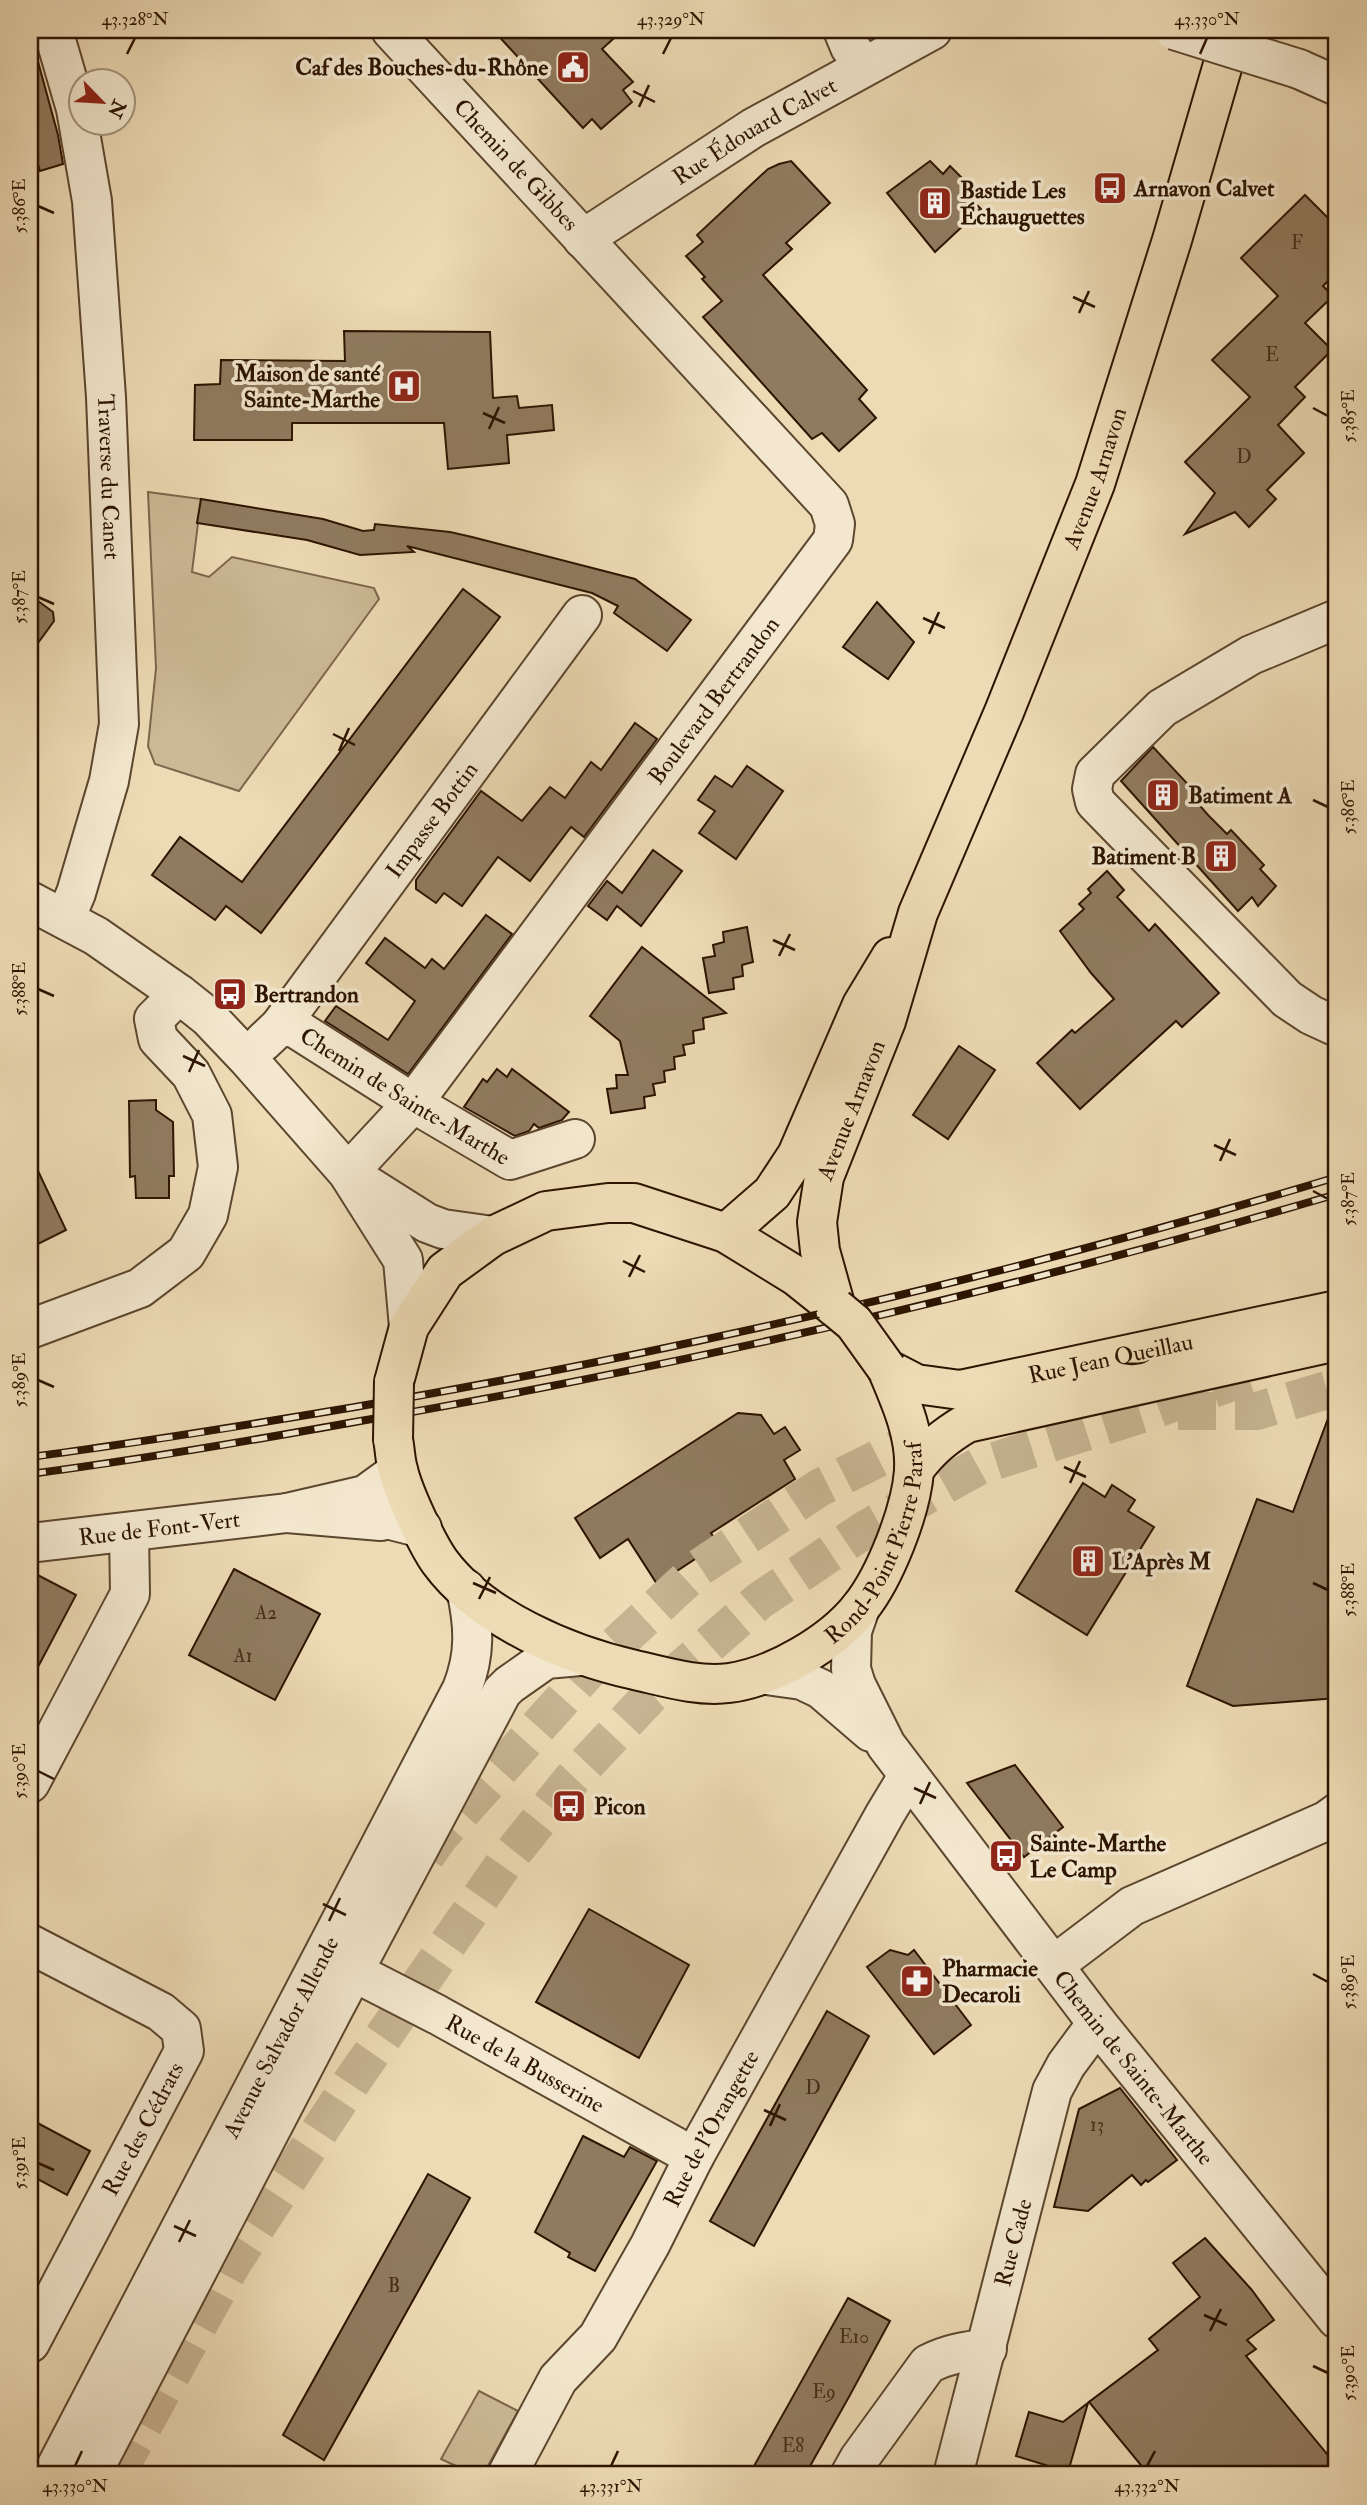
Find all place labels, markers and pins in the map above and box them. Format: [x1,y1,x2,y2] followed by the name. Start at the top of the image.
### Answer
[554,48,592,86] public building icon: Caf des Bouches-du-Rhône
[295,53,548,82] place label: Caf des Bouches-du-Rhône
[1091,169,1129,207] bus stop icon: Arnavon Calvet
[1133,174,1275,203] place label: Arnavon Calvet
[960,176,1085,232] place label: Bastide Les Échauguettes
[916,184,954,222] building icon: Bastide Les Échauguettes
[234,359,381,414] place label: Maison de santé Sainte-Marthe
[385,367,423,405] hospital icon: Maison de santé Sainte-Marthe
[1144,776,1182,814] building icon: Batiment A
[1188,781,1293,810] place label: Batiment A
[1202,837,1240,875] building icon: Batiment B
[1091,842,1196,871] place label: Batiment B
[211,975,249,1013] bus stop icon: Bertrandon
[254,980,359,1009] place label: Bertrandon
[1069,1542,1107,1580] building icon: L'Après M
[1112,1547,1211,1577] place label: L'Après M
[550,1787,588,1825] bus stop icon: Picon
[594,1792,646,1821] place label: Picon
[1030,1829,1167,1885] place label: Sainte-Marthe Le Camp
[987,1837,1025,1875] bus stop icon: Sainte-Marthe Le Camp
[942,1954,1038,2009] place label: Pharmacie Decaroli
[898,1962,936,2000] pharmacy icon: Pharmacie Decaroli

